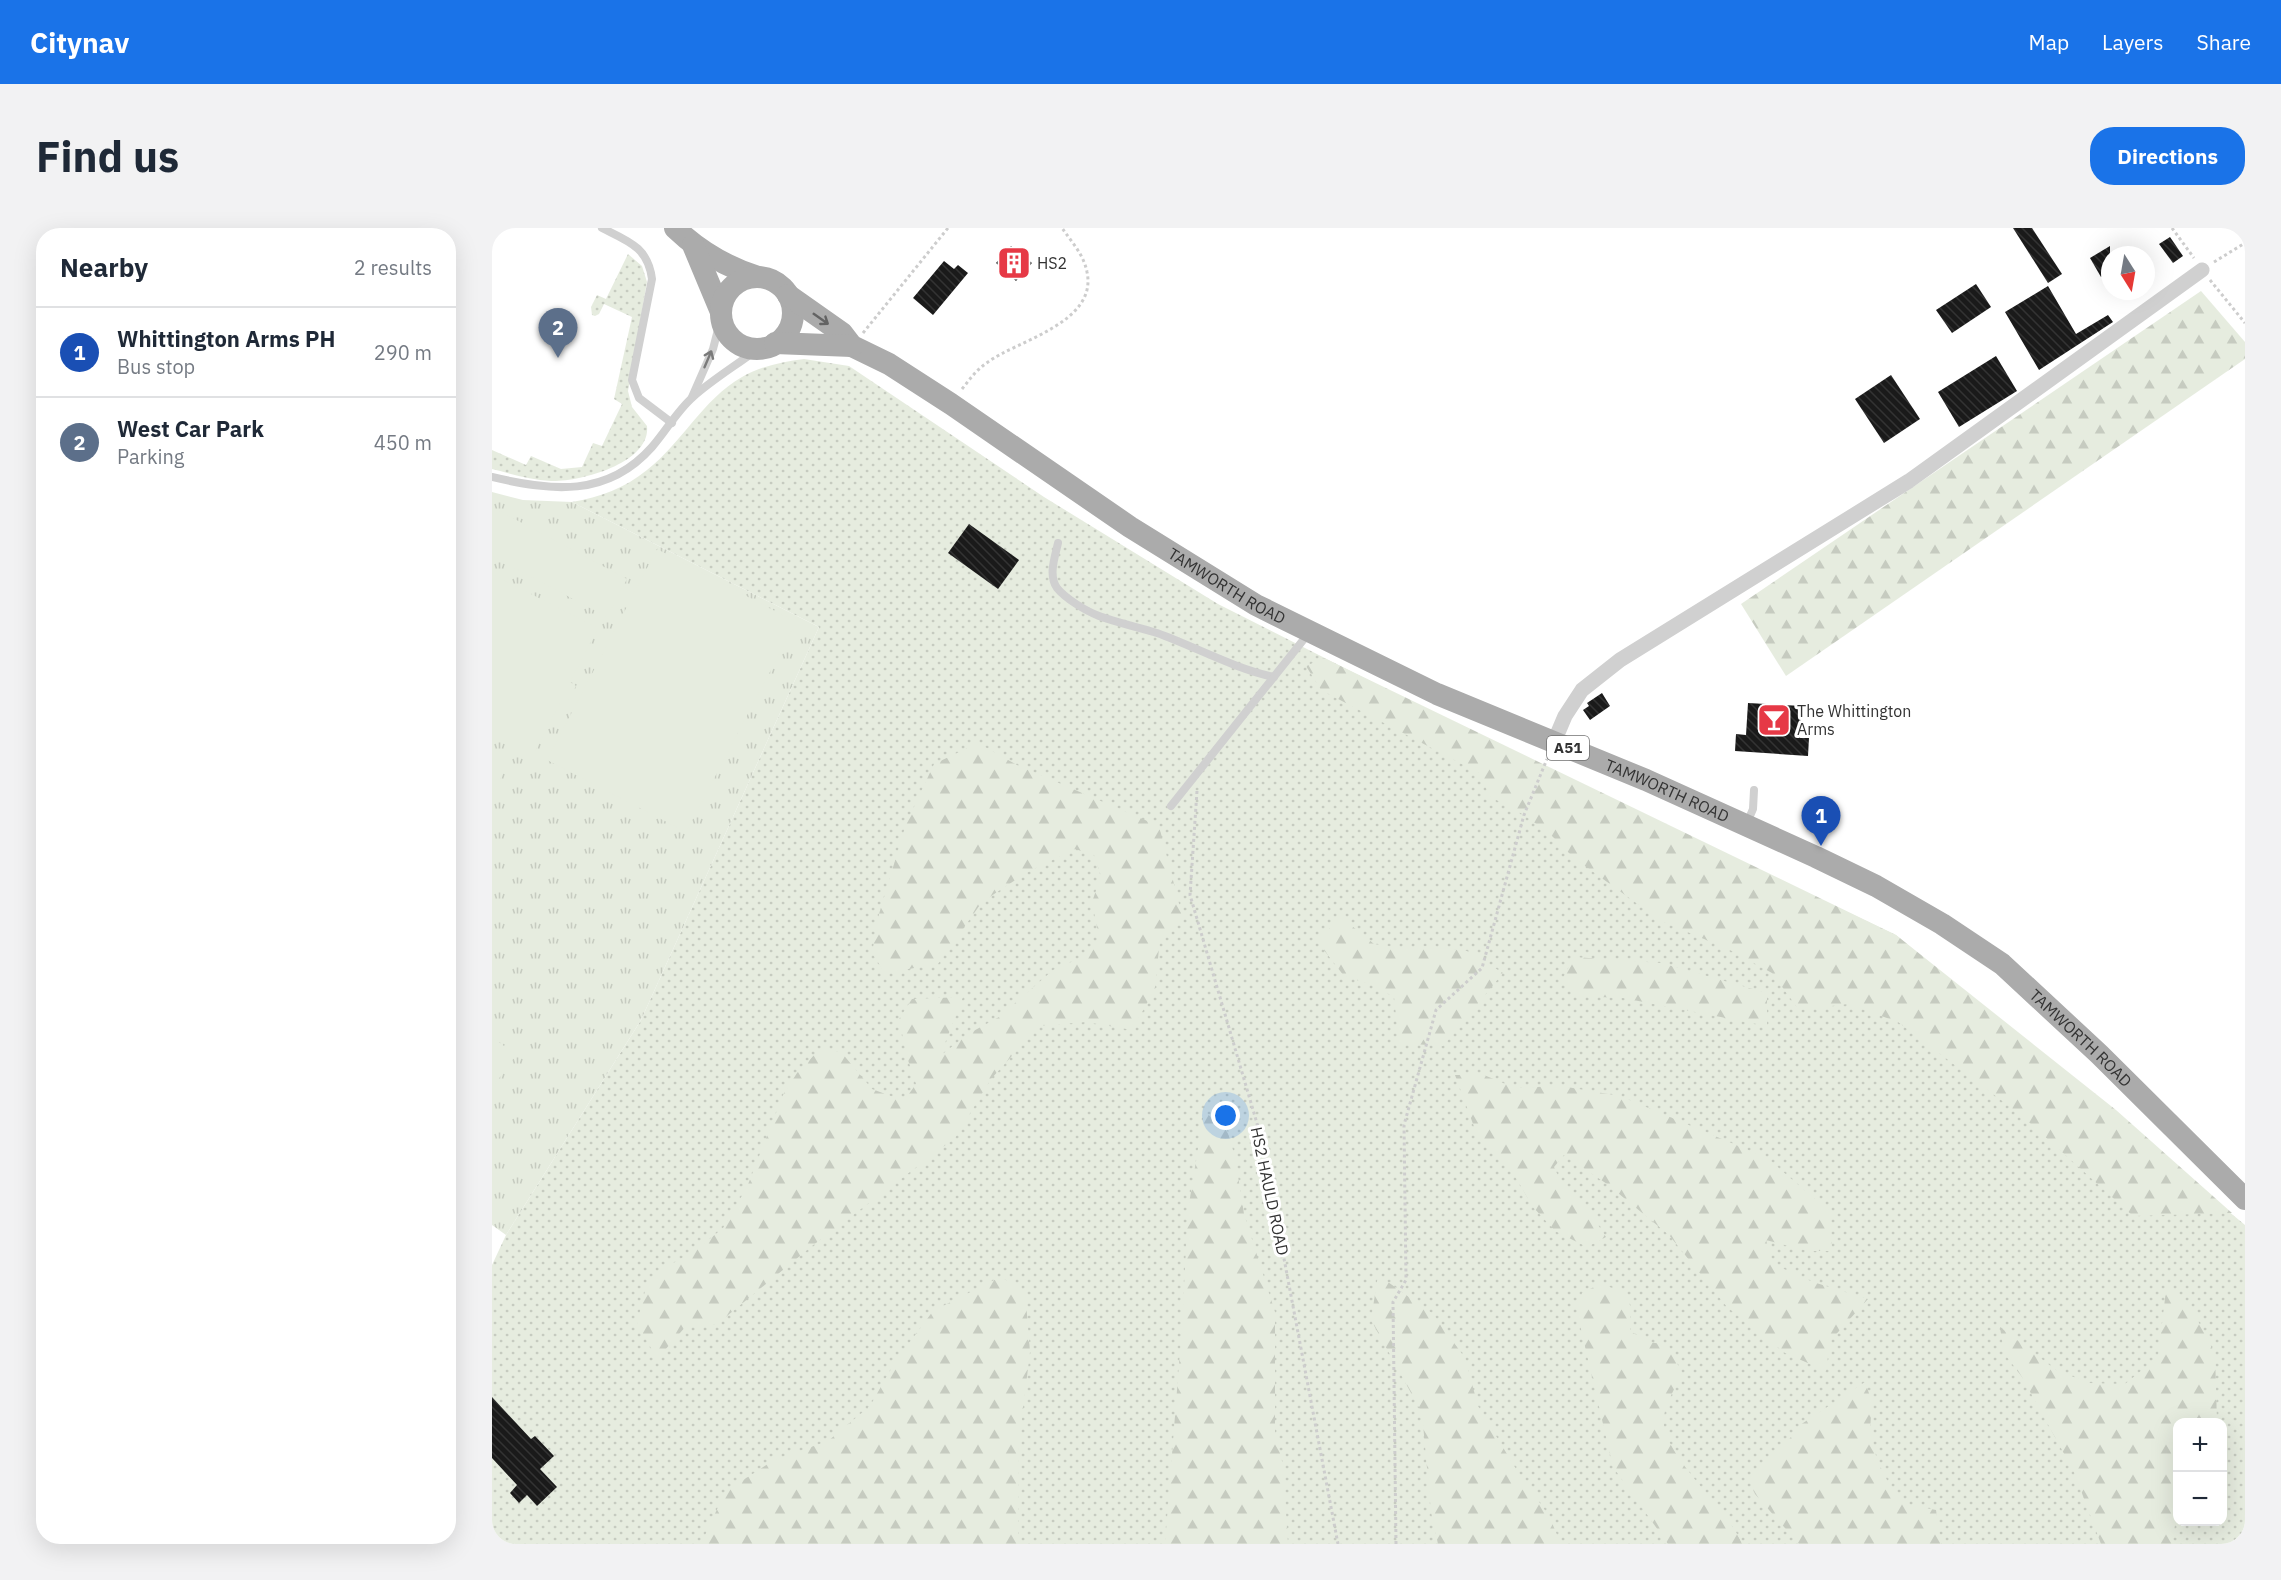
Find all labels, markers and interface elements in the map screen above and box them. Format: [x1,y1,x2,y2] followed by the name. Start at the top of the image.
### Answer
[30,24,129,61] text: Citynav
[2029,28,2069,56] text: Map
[2102,28,2164,56] text: Layers
[2197,28,2251,56] text: Share
[2090,127,2245,185] button: Directions
[36,129,179,184] text: Find us
[996,245,1032,281] building icon: HS2
[2101,246,2155,300] north arrow
[60,250,148,284] text: Nearby
[1037,253,1067,273] place label: HS2
[354,254,432,281] text: 2 results
[538,308,578,358] pin: 2
[813,313,829,325] one-way arrow
[117,324,335,353] text: Whittington Arms PH
[74,339,86,366] text: 1
[374,339,432,366] text: 290 m
[703,350,715,368] one-way arrow
[117,353,195,380] text: Bus stop
[117,414,264,443] text: West Car Park
[74,429,86,456] text: 2
[374,429,432,456] text: 450 m
[117,443,184,470] text: Parking
[1165,543,1289,628] street label: TAMWORTH ROAD
[1797,701,1911,739] place label: The Whittington Arms
[1756,702,1792,738] bar icon: The Whittington Arms
[1547,736,1589,760] road number: A51
[1602,754,1732,826] street label: TAMWORTH ROAD
[1802,796,1840,846] pin: 1
[2026,985,2136,1091] street label: TAMWORTH ROAD
[1211,1101,1240,1130] your location
[1247,1125,1293,1257] street label: HS2 HAULD ROAD
[2173,1418,2227,1526] map controls
[2173,1418,2227,1472] button: +
[2173,1472,2227,1526] button: −

